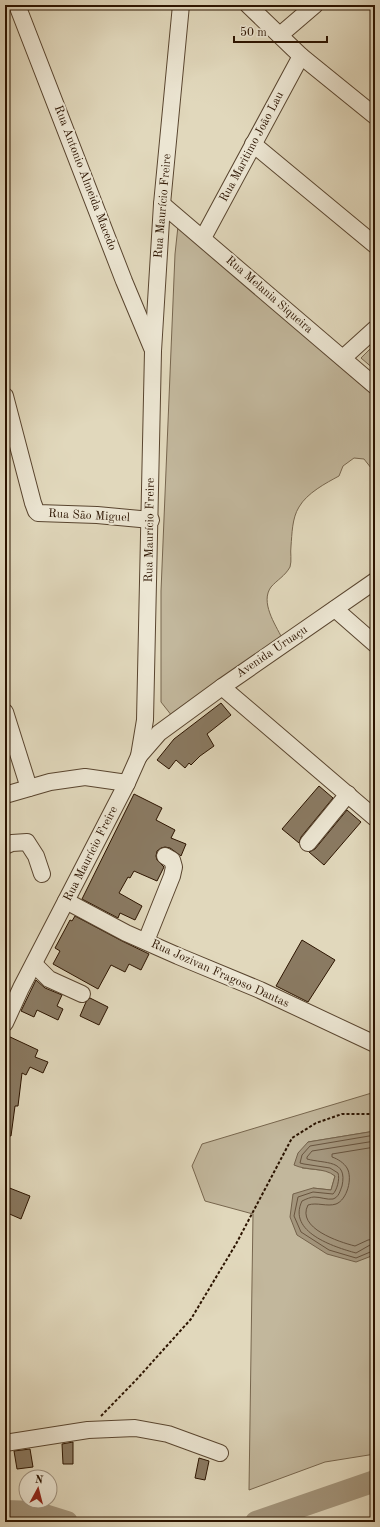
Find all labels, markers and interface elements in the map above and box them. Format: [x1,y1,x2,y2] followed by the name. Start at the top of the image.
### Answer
[234,18,327,44] scale bar
[240,26,267,39] text: 50 m
[218,89,286,204] street label: Rua Maritimo João Lau
[52,104,118,252] street label: Rua Antonio Almeida Macedo
[152,153,174,259] street label: Rua Maurício Freire
[223,254,315,336] street label: Rua Melania Siqueira
[143,477,157,583] street label: Rua Maurício Freire
[48,508,130,524] street label: Rua São Miguel
[234,623,310,680] street label: Avenida Uruaçu
[62,804,120,903] street label: Rua Maurício Freire
[149,938,291,1010] street label: Rua Jozivan Fragoso Dantas
[18,1469,58,1509] north arrow
[34,1475,44,1487] text: N

